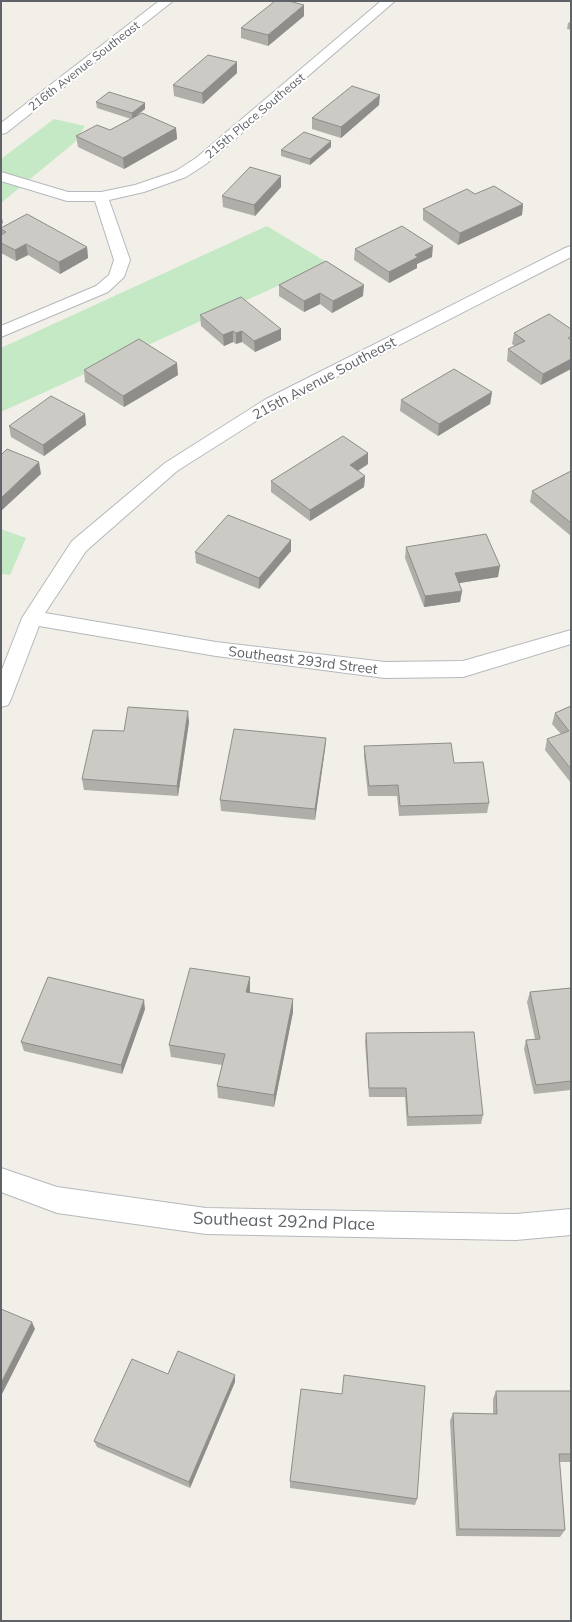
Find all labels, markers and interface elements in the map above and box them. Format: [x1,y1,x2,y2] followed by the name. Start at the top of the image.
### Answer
[25,17,142,114] street label: 216th Avenue Southeast
[202,69,308,162] street label: 215th Place Southeast
[249,332,399,424] street label: 215th Avenue Southeast
[227,642,379,678] street label: Southeast 293rd Street
[193,1207,375,1234] street label: Southeast 292nd Place

